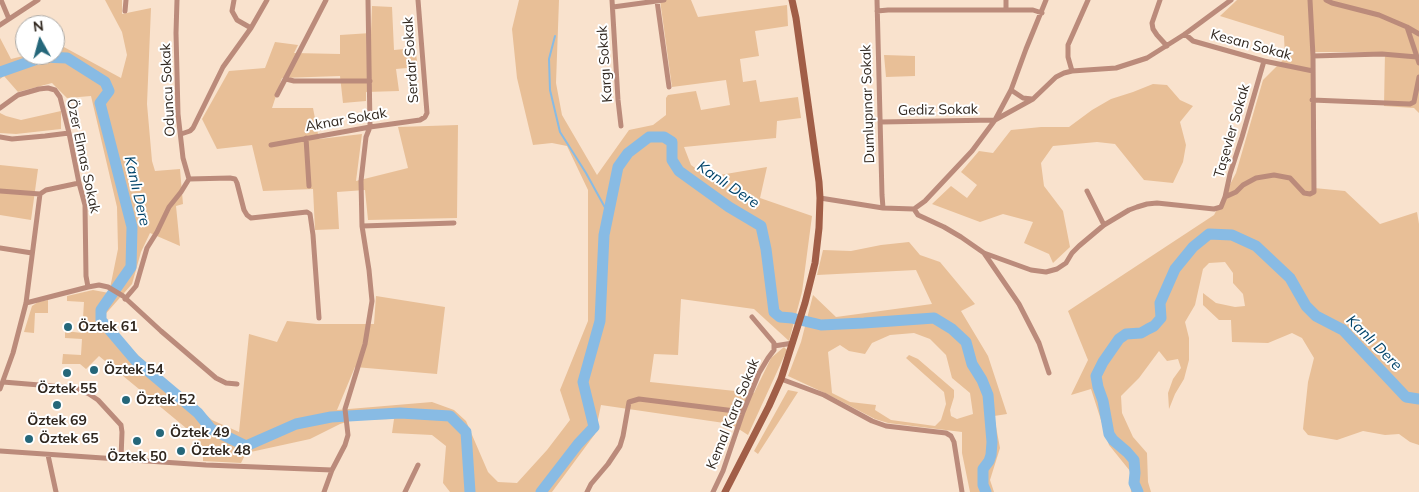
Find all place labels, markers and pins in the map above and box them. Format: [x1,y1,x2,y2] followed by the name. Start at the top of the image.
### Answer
[78,319,138,335] place label: Öztek 61
[62,321,74,333] marker: Öztek 61
[104,362,164,378] place label: Öztek 54
[88,364,100,376] marker: Öztek 54
[61,367,73,379] marker: Öztek 55
[37,381,97,397] place label: Öztek 55
[136,392,196,408] place label: Öztek 52
[120,394,132,406] marker: Öztek 52
[51,399,63,411] marker: Öztek 69
[27,413,87,429] place label: Öztek 69
[170,425,230,441] place label: Öztek 49
[154,427,166,439] marker: Öztek 49
[39,431,99,447] place label: Öztek 65
[23,433,35,445] marker: Öztek 65
[131,435,143,447] marker: Öztek 50
[191,443,251,459] place label: Öztek 48
[175,445,187,457] marker: Öztek 48
[107,449,167,465] place label: Öztek 50

